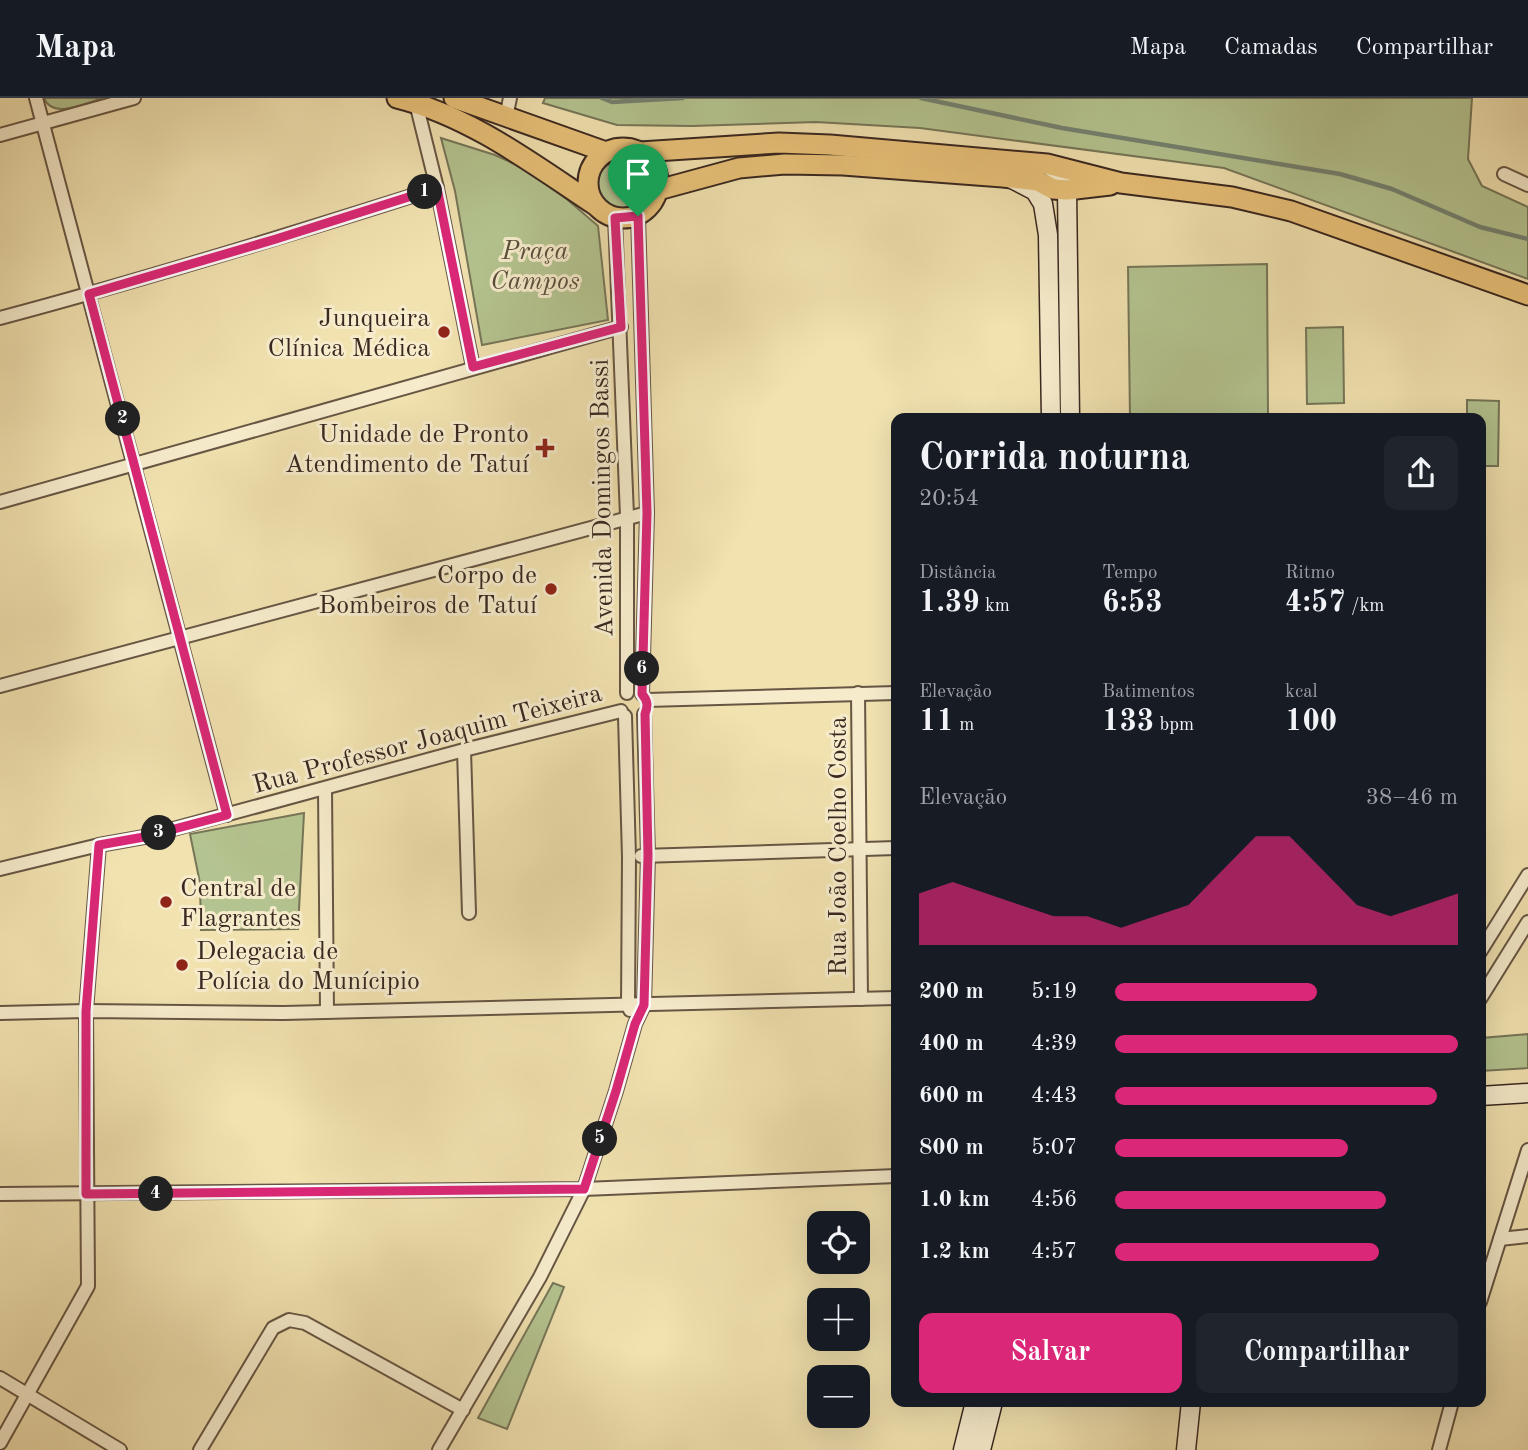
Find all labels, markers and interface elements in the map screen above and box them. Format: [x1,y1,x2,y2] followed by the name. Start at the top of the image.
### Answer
[35,32,116,65] text: Mapa
[1130,36,1186,60] text: Mapa
[1224,36,1318,60] text: Camadas
[1356,36,1493,60] text: Compartilhar
[608,144,668,216] pin
[619,155,657,193] icon: arrive
[408,174,442,210] pin: 1
[419,182,430,201] text: 1
[490,239,580,295] park label: Praça Campos
[267,306,430,362] place label: Junqueira Clínica Médica
[436,324,452,340] marker: Junqueira Clínica Médica
[588,359,618,637] street label: Avenida Domingos Bassi
[106,402,140,436] pin: 2
[117,409,128,428] text: 2
[285,422,530,478] place label: Unidade de Pronto Atendimento de Tatuí
[1384,436,1458,510] button: share
[535,438,555,458] marker: Unidade de Pronto Atendimento de Tatuí
[919,440,1190,478] text: Corrida noturna
[919,487,979,510] text: 20:54
[318,563,538,619] place label: Corpo de Bombeiros de Tatuí
[919,564,996,583] text: Distância
[1102,564,1157,583] text: Tempo
[1285,564,1335,583] text: Ritmo
[543,581,559,597] marker: Corpo de Bombeiros de Tatuí
[919,588,980,618] text: 1.39
[1102,588,1163,618] text: 6:53
[1285,588,1346,618] text: 4:57
[980,597,1010,616] text: km
[1346,597,1384,616] text: /km
[624,652,660,686] pin: 6
[636,659,647,678] text: 6
[250,681,605,799] street label: Rua Professor Joaquim Teixeira
[919,683,992,702] text: Elevação
[1102,683,1195,702] text: Batimentos
[1285,683,1318,702] text: kcal
[919,707,954,737] text: 11
[1102,707,1154,737] text: 133
[1285,707,1337,737] text: 100
[826,716,852,976] street label: Rua João Coelho Costa
[954,716,974,735] text: m
[1154,716,1194,735] text: bpm
[919,786,1007,809] text: Elevação
[1366,786,1458,809] text: 38–46 m
[142,816,176,850] pin: 3
[153,823,164,842] text: 3
[180,876,301,932] place label: Central de Flagrantes
[158,894,174,910] marker: Central de Flagrantes
[196,939,420,995] place label: Delegacia de Polícia do Munícipio
[174,957,190,973] marker: Delegacia de Polícia do Munícipio
[919,980,984,1003] text: 200 m
[1031,980,1077,1003] text: 5:19
[919,1032,984,1055] text: 400 m
[1031,1032,1077,1055] text: 4:39
[919,1084,984,1107] text: 600 m
[1031,1084,1077,1107] text: 4:43
[582,1122,618,1156] pin: 5
[594,1129,605,1148] text: 5
[919,1136,984,1159] text: 800 m
[1031,1136,1077,1159] text: 5:07
[138,1176,174,1212] pin: 4
[150,1184,161,1203] text: 4
[919,1188,990,1211] text: 1.0 km
[1031,1188,1077,1211] text: 4:56
[807,1211,870,1428] map controls
[807,1211,870,1274] button: locate
[919,1240,990,1263] text: 1.2 km
[1031,1240,1077,1263] text: 4:57
[807,1288,870,1351] button: +
[919,1313,1182,1393] button: Salvar
[1196,1313,1458,1393] button: Compartilhar
[807,1365,870,1428] button: −

